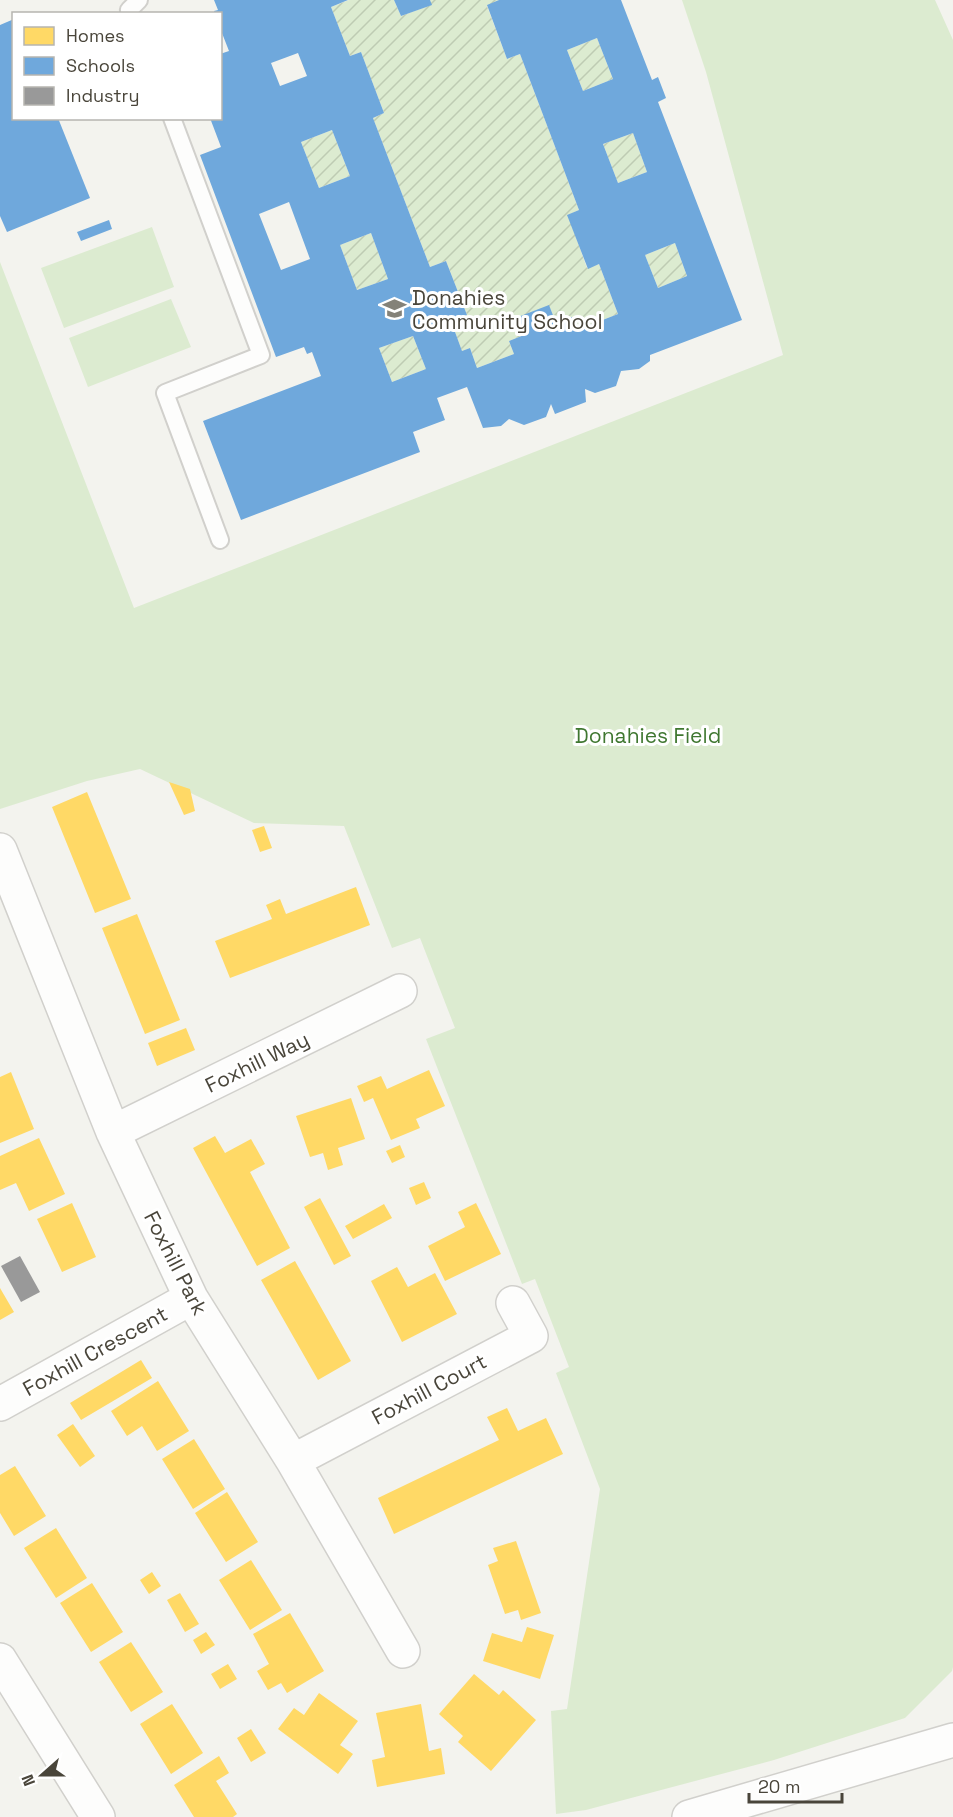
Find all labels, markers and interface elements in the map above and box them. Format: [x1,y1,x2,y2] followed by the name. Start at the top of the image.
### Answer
[12,12,222,120] legend
[66,24,125,47] text: Homes
[66,54,135,77] text: Schools
[66,84,139,107] text: Industry
[412,284,603,335] place label: Donahies Community School
[381,296,407,322] school or university icon: Donahies Community School
[575,722,721,749] park label: Donahies Field
[201,1025,313,1099] street label: Foxhill Way
[138,1206,214,1320] street label: Foxhill Park
[18,1300,172,1402] street label: Foxhill Crescent
[367,1347,491,1431] street label: Foxhill Court
[12,1745,72,1805] north arrow
[749,1766,842,1804] scale bar
[17,1771,40,1789] text: N
[758,1775,801,1798] text: 20 m

